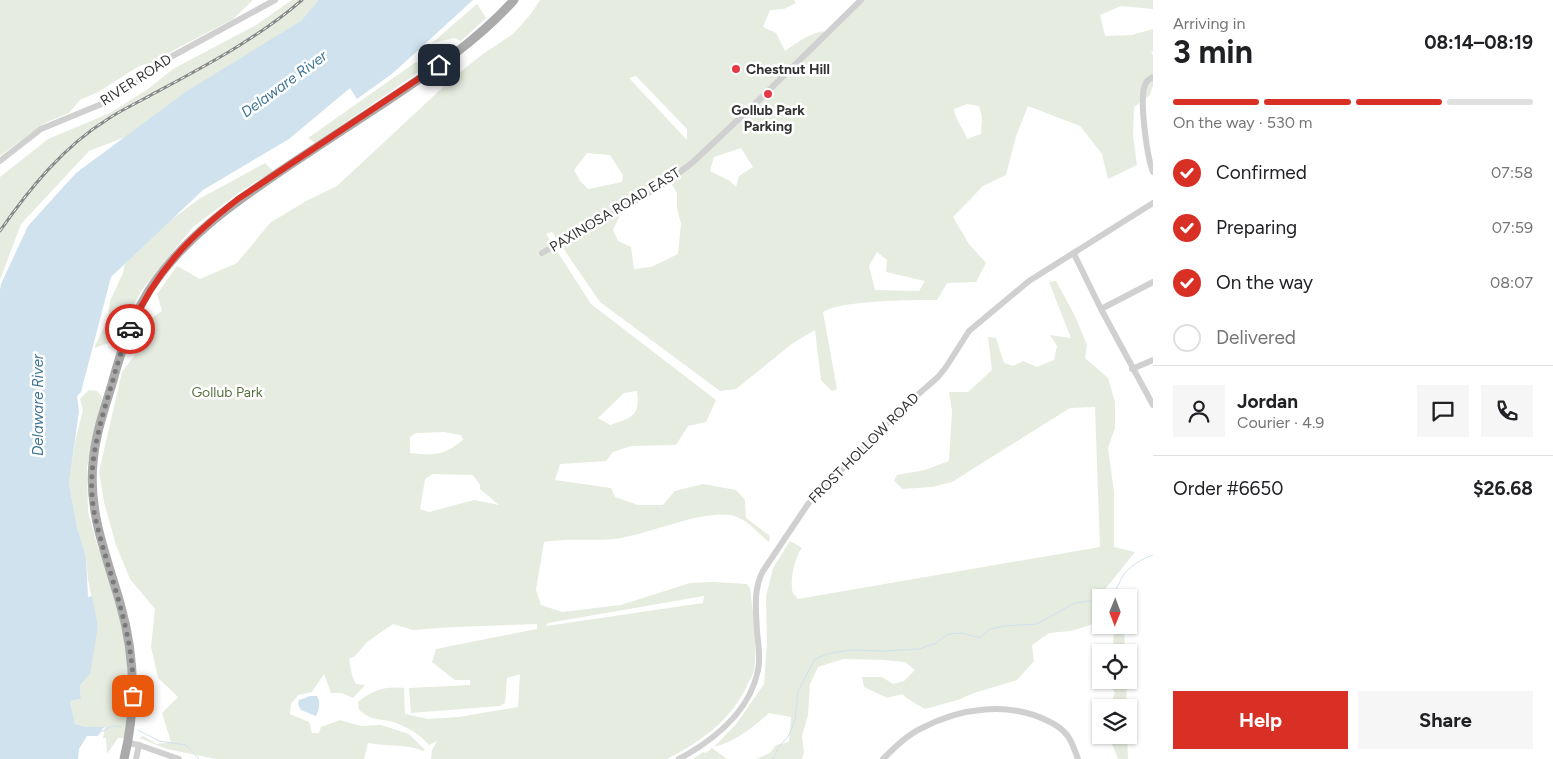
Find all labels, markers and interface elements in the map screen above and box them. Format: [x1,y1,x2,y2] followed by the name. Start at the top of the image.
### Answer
[1173,14,1245,33] text: Arriving in
[1424,31,1533,54] text: 08:14–08:19
[1173,33,1253,71] text: 3 min
[418,44,460,86] pin
[237,46,331,121] water label: Delaware River
[97,51,175,109] street label: RIVER ROAD
[425,51,453,79] icon: home
[746,61,830,78] place label: Chestnut Hill
[730,63,742,75] marker: Chestnut Hill
[762,88,774,100] marker: Gollub Park Parking
[731,102,805,135] place label: Gollub Park Parking
[1173,113,1312,132] text: On the way · 530 m
[1173,159,1201,187] icon: check
[1216,161,1307,184] text: Confirmed
[1491,163,1533,182] text: 07:58
[547,164,684,256] street label: PAXINOSA ROAD EAST
[1173,214,1201,242] icon: check
[1216,216,1297,239] text: Preparing
[1492,218,1533,237] text: 07:59
[1173,269,1201,297] icon: check
[1216,271,1313,294] text: On the way
[1490,273,1533,292] text: 08:07
[105,304,155,354] courier
[116,315,144,343] icon: car
[1216,326,1296,349] text: Delivered
[29,353,47,456] water label: Delaware River
[191,384,263,401] park label: Gollub Park
[1173,385,1225,437] button: person
[1417,385,1469,437] button: chat
[1481,385,1533,437] button: phone
[805,389,923,507] street label: FROST HOLLOW ROAD
[1237,390,1298,413] text: Jordan
[1237,413,1324,432] text: Courier · 4.9
[1173,477,1283,500] text: Order #6650
[1473,477,1533,500] text: $26.68
[1092,589,1138,634] north arrow
[1092,589,1137,744] map controls
[1092,644,1137,689] button: locate
[112,675,154,717] pin
[119,682,147,710] icon: bag
[1173,691,1348,749] button: Help
[1358,691,1533,749] button: Share
[1092,699,1137,744] button: layers

